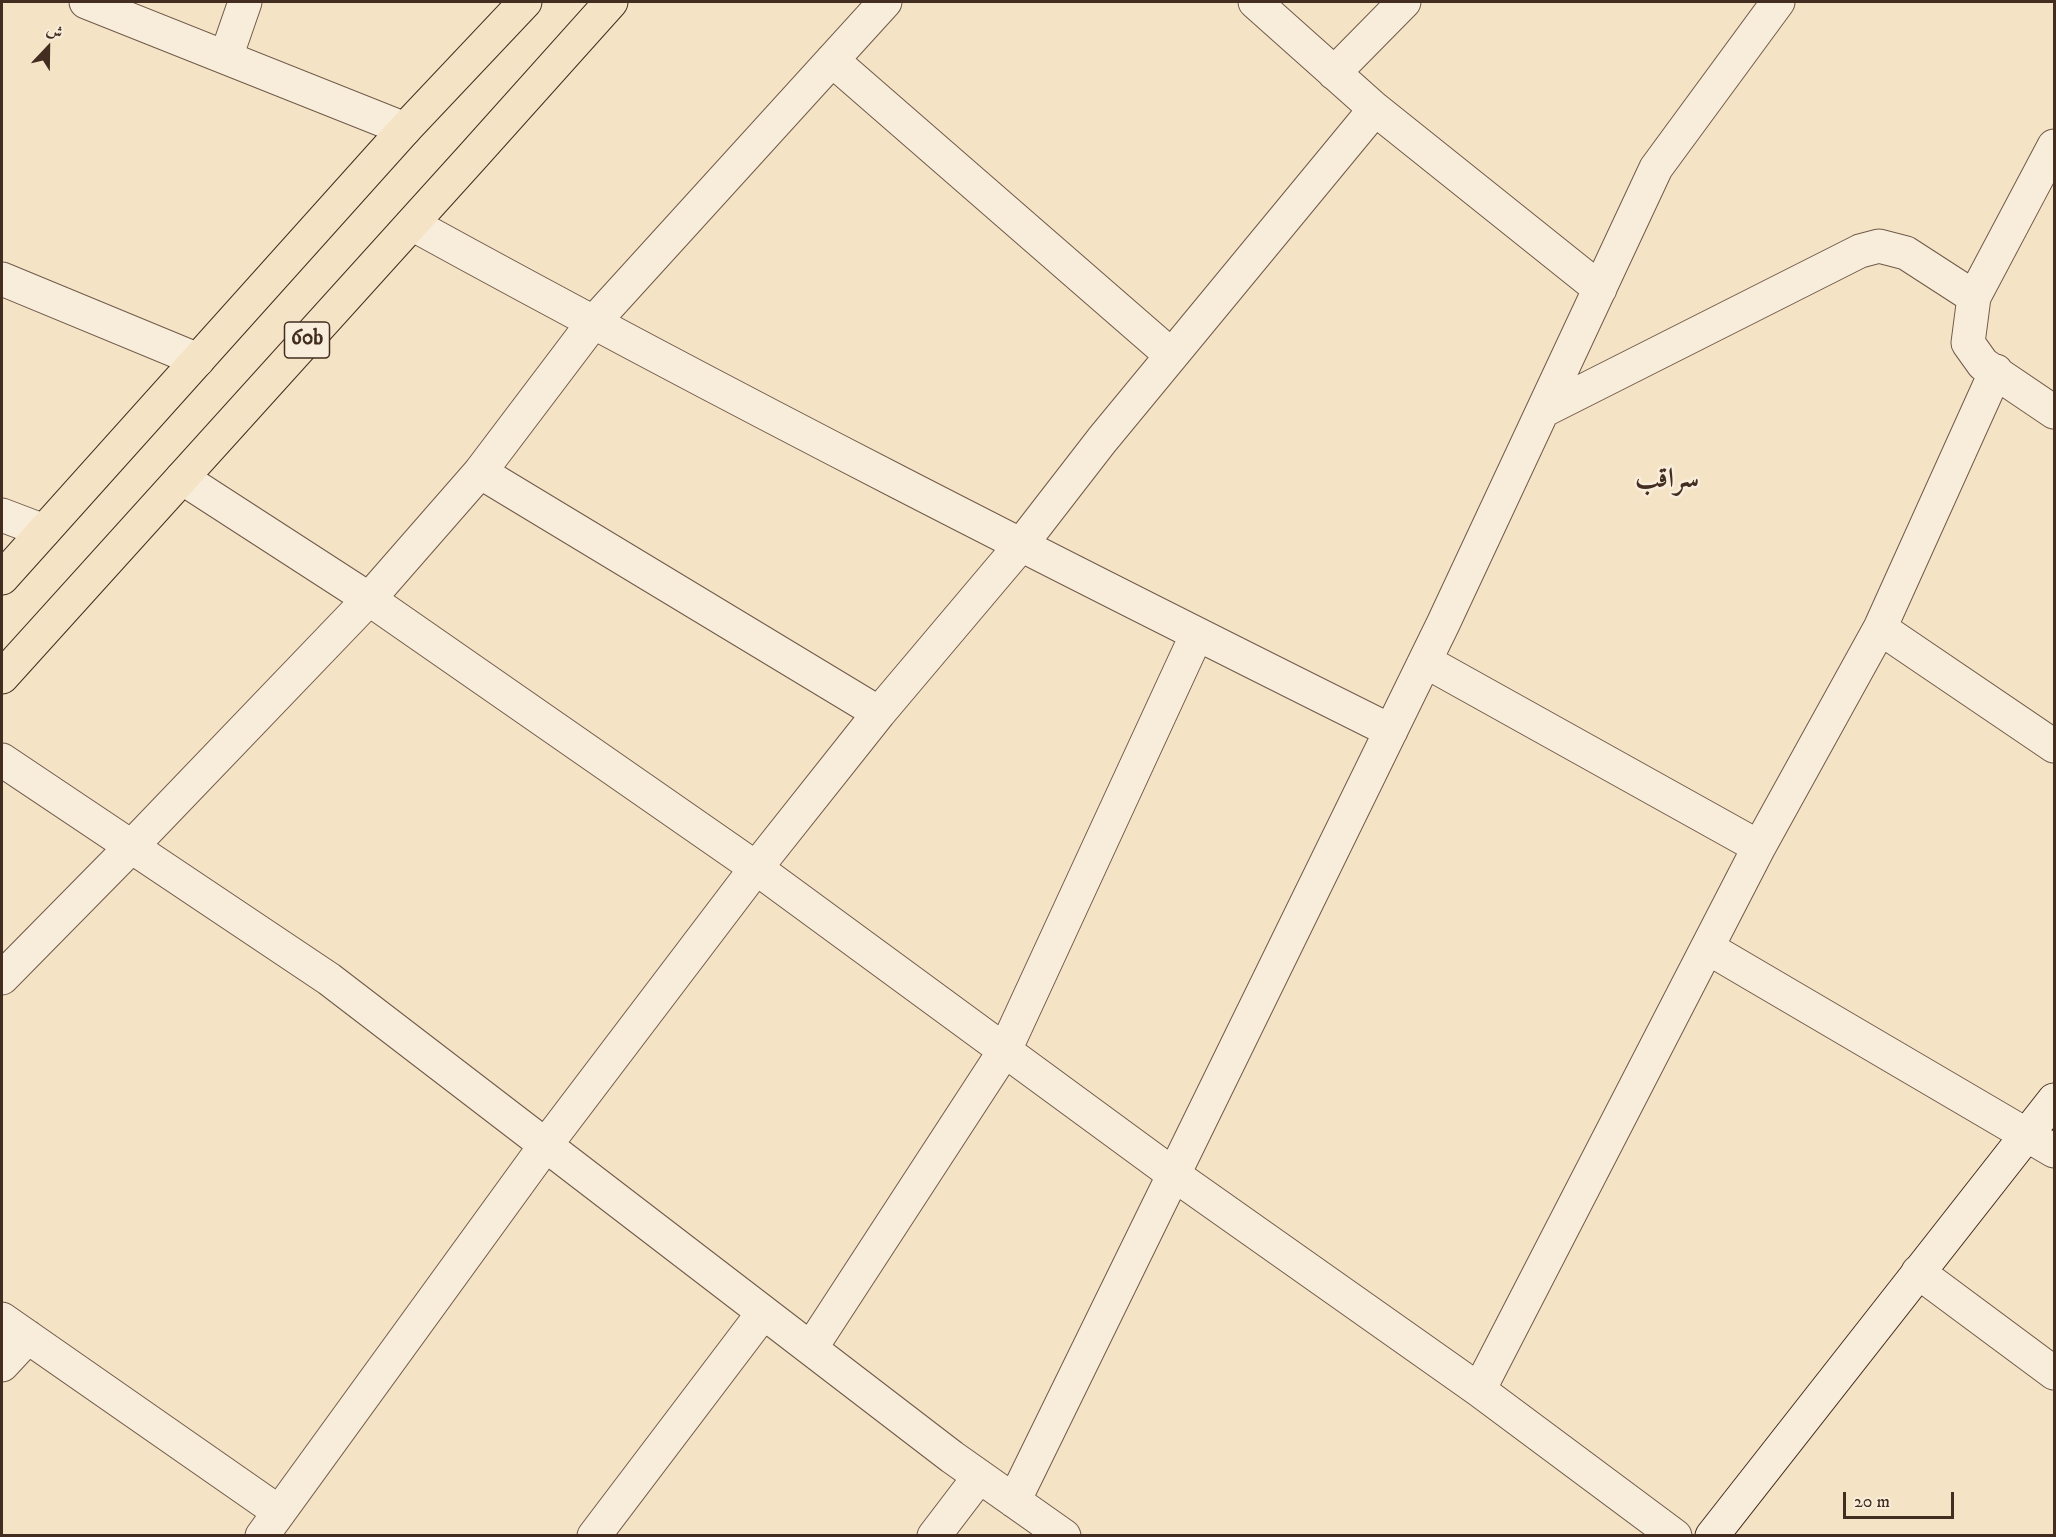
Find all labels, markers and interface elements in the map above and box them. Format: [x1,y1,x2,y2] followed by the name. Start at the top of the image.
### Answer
[18,18,78,78] north arrow
[44,19,66,44] text: ش
[284,322,330,358] road number: 60b
[1635,464,1699,498] district label: سراقب
[1846,1480,1957,1518] scale bar
[1854,1491,1890,1513] text: 20 m

